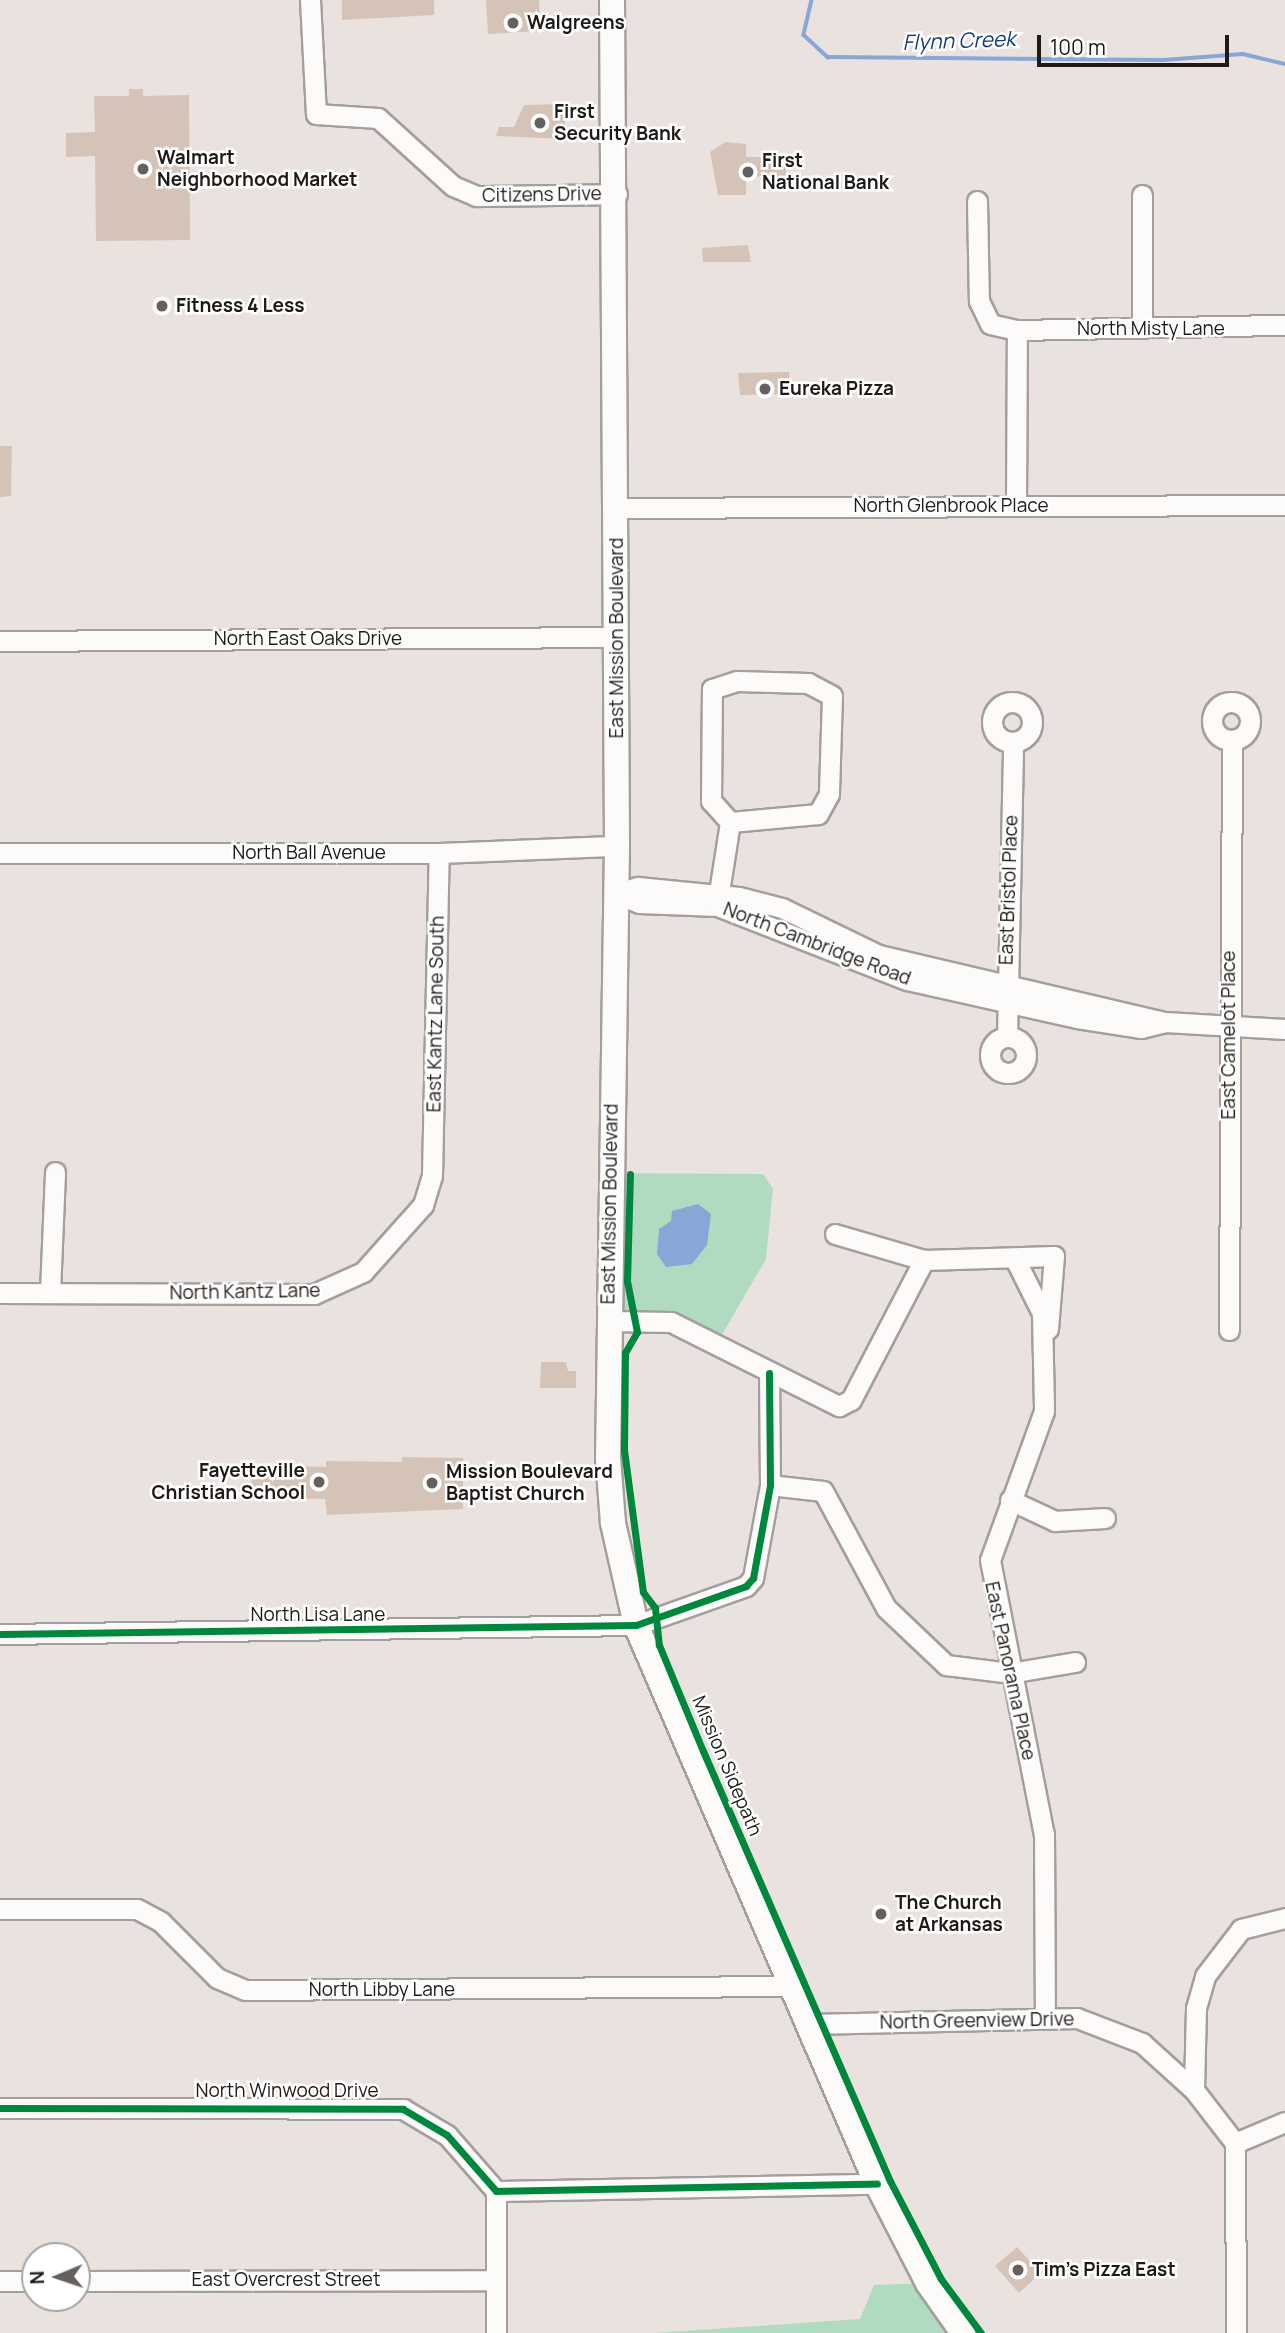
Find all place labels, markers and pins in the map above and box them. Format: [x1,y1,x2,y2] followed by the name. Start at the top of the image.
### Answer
[527,12,625,34] place label: Walgreens
[505,15,521,31] marker: Walgreens
[554,101,681,145] place label: First Security Bank
[532,115,548,131] marker: First Security Bank
[157,147,357,191] place label: Walmart Neighborhood Market
[762,150,889,194] place label: First National Bank
[135,161,151,177] marker: Walmart Neighborhood Market
[740,164,756,180] marker: First National Bank
[176,295,305,317] place label: Fitness 4 Less
[154,298,170,314] marker: Fitness 4 Less
[779,378,894,400] place label: Eureka Pizza
[757,381,773,397] marker: Eureka Pizza
[152,1460,305,1504] place label: Fayetteville Christian School
[446,1461,613,1505] place label: Mission Boulevard Baptist Church
[311,1474,327,1490] marker: Fayetteville Christian School
[424,1475,440,1491] marker: Mission Boulevard Baptist Church
[895,1892,1003,1936] place label: The Church at Arkansas
[873,1906,889,1922] marker: The Church at Arkansas
[1032,2259,1176,2281] place label: Tim’s Pizza East
[1010,2262,1026,2278] marker: Tim’s Pizza East

